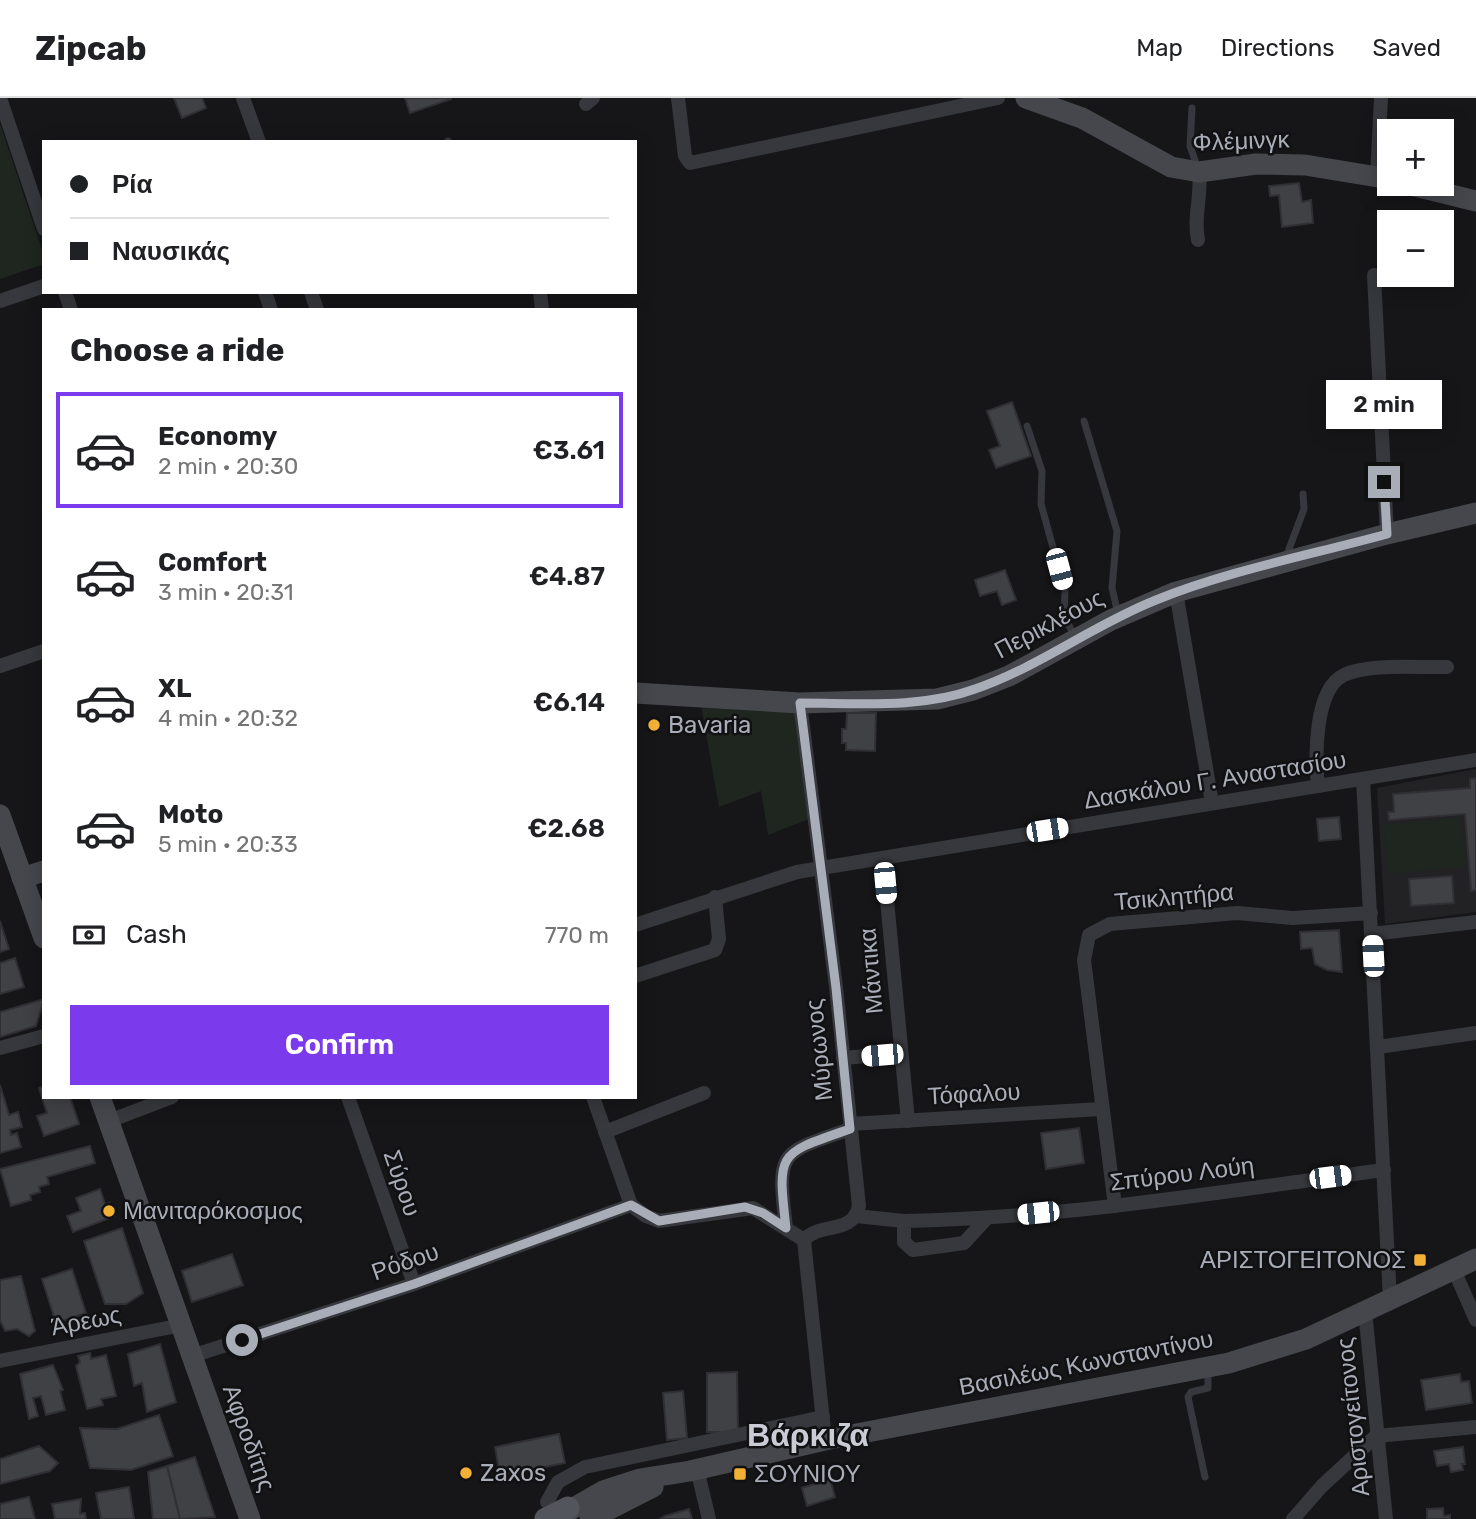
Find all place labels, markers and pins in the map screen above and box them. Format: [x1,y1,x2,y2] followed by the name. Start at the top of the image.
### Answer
[668,711,751,739] place label: Bavaria
[646,717,662,733] marker: Bavaria
[123,1197,303,1225] place label: Μανιταρόκοσμος
[101,1203,117,1219] marker: Μανιταρόκοσμος
[1200,1246,1406,1274] place label: ΑΡΙΣΤΟΓΕΙΤΟΝΟΣ
[1412,1252,1428,1268] marker: ΑΡΙΣΤΟΓΕΙΤΟΝΟΣ
[480,1459,546,1487] place label: Zaxos
[754,1460,861,1488] place label: ΣΟΥΝΙΟΥ
[458,1465,474,1481] marker: Zaxos
[732,1466,748,1482] marker: ΣΟΥΝΙΟΥ

